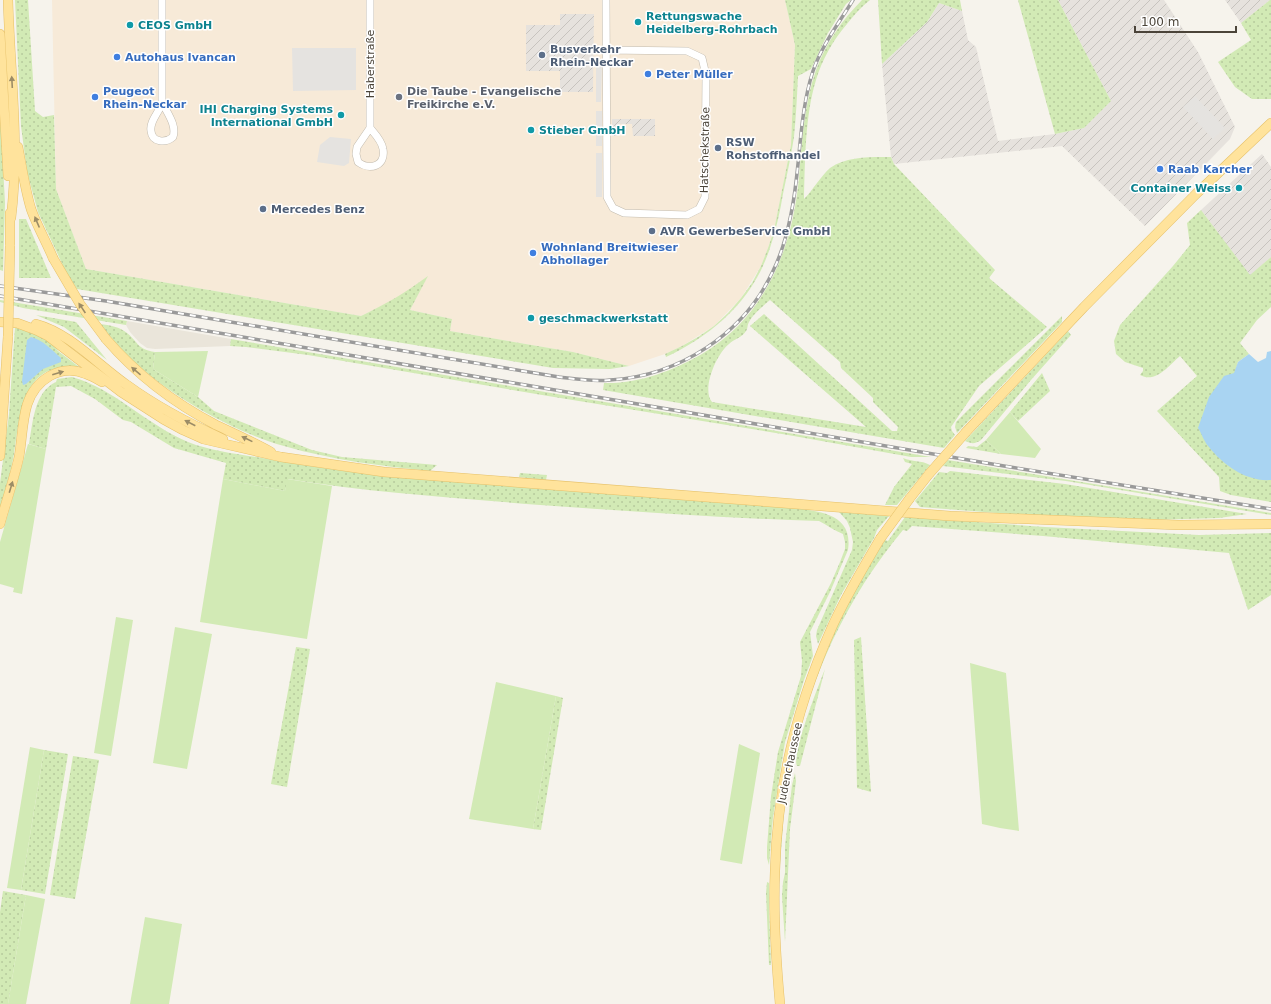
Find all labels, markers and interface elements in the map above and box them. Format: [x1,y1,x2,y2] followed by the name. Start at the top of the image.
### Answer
[1135,8,1236,34] scale bar
[646,10,778,36] place label: Rettungswache Heidelberg-Rohrbach
[1141,15,1179,29] text: 100 m
[633,17,643,27] marker: Rettungswache Heidelberg-Rohrbach
[138,19,212,32] place label: CEOS GmbH
[125,20,135,30] marker: CEOS GmbH
[364,30,377,98] street label: Haberstraße
[550,43,634,69] place label: Busverkehr Rhein-Neckar
[537,50,547,60] marker: Busverkehr Rhein-Neckar
[125,51,236,64] place label: Autohaus Ivancan
[112,52,122,62] marker: Autohaus Ivancan
[656,68,733,81] place label: Peter Müller
[643,69,653,79] marker: Peter Müller
[9,76,16,88] one-way arrow
[103,85,187,111] place label: Peugeot Rhein-Neckar
[407,85,561,111] place label: Die Taube - Evangelische Freikirche e.V.
[90,92,100,102] marker: Peugeot Rhein-Neckar
[394,92,404,102] marker: Die Taube - Evangelische Freikirche e.V.
[199,103,333,129] place label: IHI Charging Systems International GmbH
[698,107,712,193] street label: Hatschekstraße
[336,110,346,120] marker: IHI Charging Systems International GmbH
[539,124,626,137] place label: Stieber GmbH
[526,125,536,135] marker: Stieber GmbH
[726,136,820,162] place label: RSW Rohstoffhandel
[713,143,723,153] marker: RSW Rohstoffhandel
[1168,163,1252,176] place label: Raab Karcher
[1155,164,1165,174] marker: Raab Karcher
[1130,182,1231,195] place label: Container Weiss
[1234,183,1244,193] marker: Container Weiss
[271,203,365,216] place label: Mercedes Benz
[258,204,268,214] marker: Mercedes Benz
[33,216,39,228] one-way arrow
[660,225,831,238] place label: AVR GewerbeService GmbH
[647,226,657,236] marker: AVR GewerbeService GmbH
[541,241,678,267] place label: Wohnland Breitwieser Abhollager
[528,248,538,258] marker: Wohnland Breitwieser Abhollager
[79,302,86,314] one-way arrow
[539,312,668,325] place label: geschmackwerkstatt
[526,313,536,323] marker: geschmackwerkstatt
[131,366,142,375] one-way arrow
[51,369,64,375] one-way arrow
[184,419,195,426] one-way arrow
[241,436,252,442] one-way arrow
[8,480,14,492] one-way arrow
[775,721,805,806] street label: Judenchaussee

